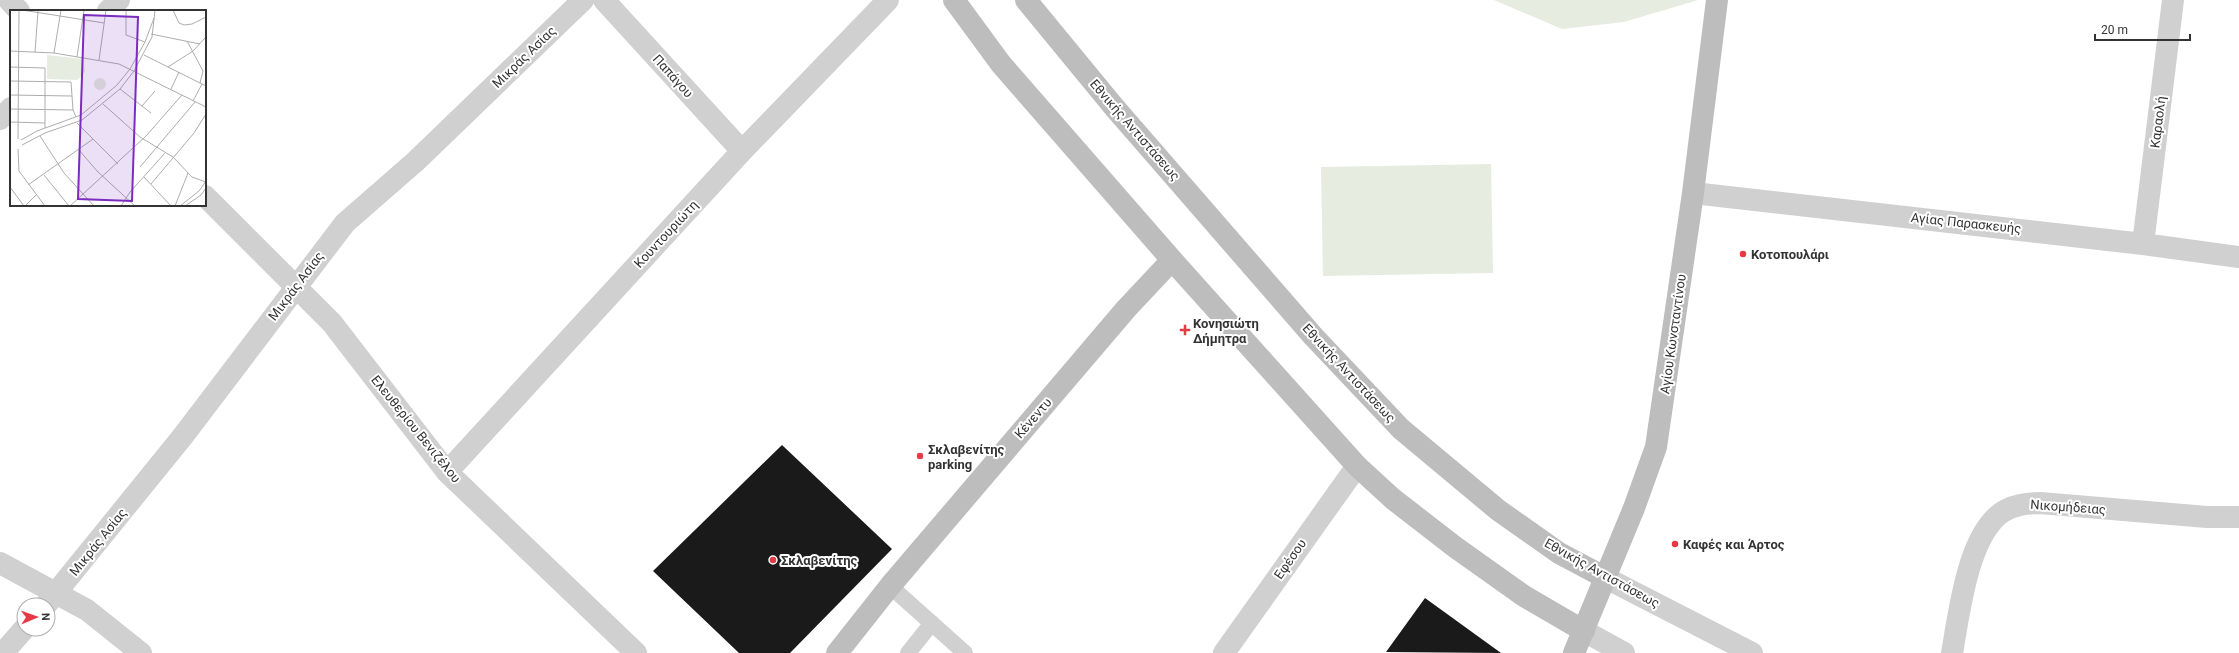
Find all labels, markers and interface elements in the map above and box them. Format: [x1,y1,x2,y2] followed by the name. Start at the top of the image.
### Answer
[10,10,206,206] inset map
[2095,16,2190,42] scale bar
[489,23,559,91] street label: Μικράς Ασίας
[2101,23,2128,37] text: 20 m
[650,51,696,101] street label: Παπάγου
[1087,76,1183,184] street label: Εθνικής Αντιστάσεως
[2147,95,2169,149] street label: Καραολή
[631,197,701,271] street label: Κουντουριώτη
[1910,210,2022,236] street label: Αγίας Παρασκευής
[1751,247,1829,262] place label: Κοτοπουλάρι
[265,249,327,323] street label: Μικράς Ασίας
[1738,249,1748,259] marker: Κοτοπουλάρι
[1657,273,1689,395] street label: Αγίου Κωνσταντίνου
[1193,316,1259,346] place label: Κονησιώτη Δήμητρα
[1300,321,1398,425] street label: Εθνικής Αντιστάσεως
[1180,325,1190,335] marker: Κονησιώτη Δήμητρα
[368,372,464,486] street label: Ελευθερίου Βενιζέλου
[1011,395,1055,441] street label: Κένεντυ
[928,442,1005,472] place label: Σκλαβενίτης parking
[915,451,925,461] marker: Σκλαβενίτης parking
[2030,497,2106,517] street label: Νικομήδειας
[66,505,130,579] street label: Μικράς Ασίας
[1542,535,1662,611] street label: Εθνικής Αντιστάσεως
[1271,536,1309,582] street label: Εφέσου
[1683,537,1785,552] place label: Καφές και Άρτος
[1670,539,1680,549] marker: Καφές και Άρτος
[781,553,858,568] place label: Σκλαβενίτης
[768,555,778,565] marker: Σκλαβενίτης
[16,597,56,637] north arrow
[39,613,52,621] text: N

